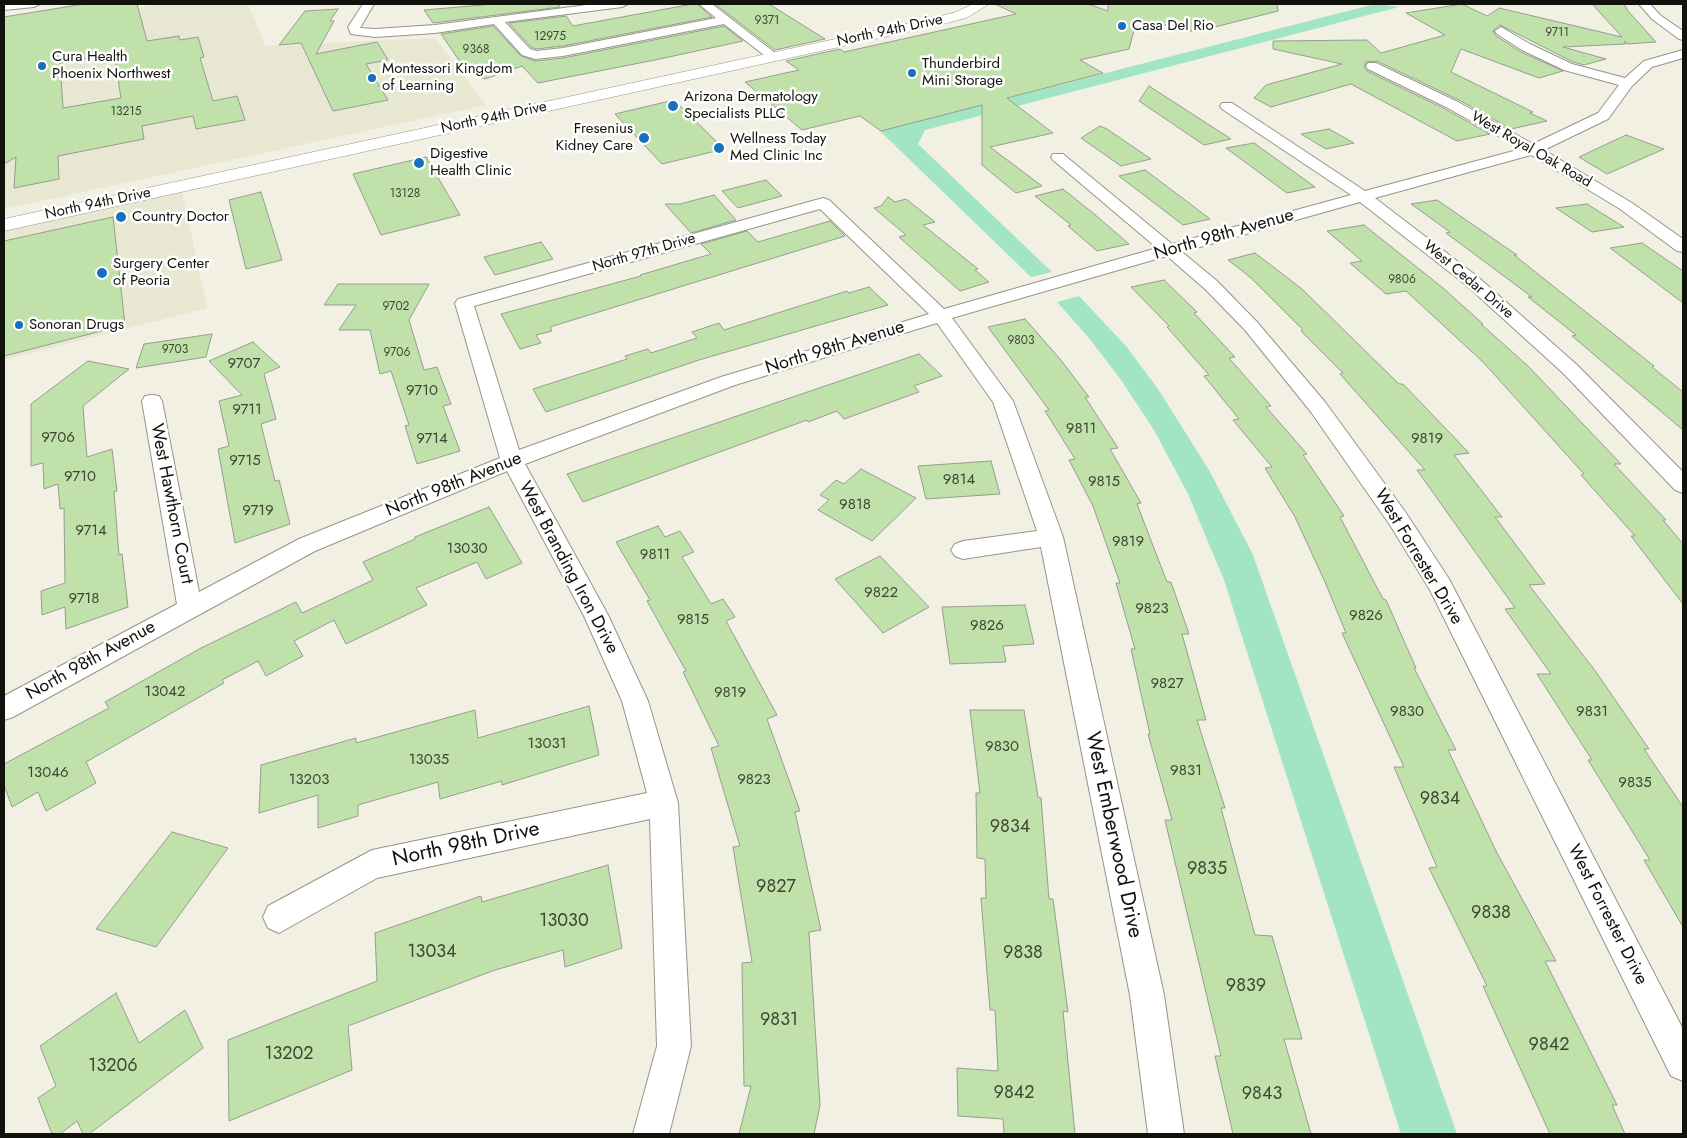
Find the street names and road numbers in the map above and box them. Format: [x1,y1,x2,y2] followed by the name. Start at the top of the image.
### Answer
[835,11,945,51] street label: North 94th Drive
[439,98,549,138] street label: North 94th Drive
[1468,108,1594,192] street label: West Royal Oak Road
[43,184,153,224] street label: North 94th Drive
[1152,205,1296,265] street label: North 98th Avenue
[590,230,698,276] street label: North 97th Drive
[1419,237,1517,323] street label: West Cedar Drive
[763,317,907,379] street label: North 98th Avenue
[145,422,197,586] street label: West Hawthorn Court
[383,448,525,522] street label: North 98th Avenue
[513,478,623,658] street label: West Branding Iron Drive
[1369,485,1467,629] street label: West Forrester Drive
[23,617,159,705] street label: North 98th Avenue
[1079,730,1147,940] street label: West Emberwood Drive
[390,817,542,873] street label: North 98th Drive
[1562,841,1652,989] street label: West Forrester Drive

